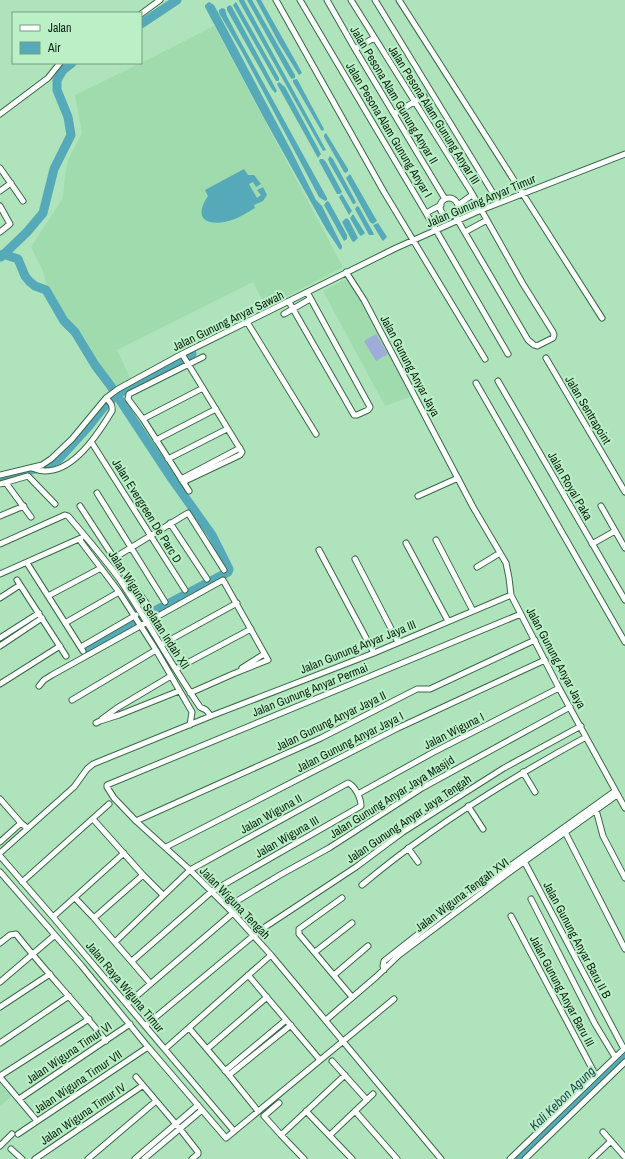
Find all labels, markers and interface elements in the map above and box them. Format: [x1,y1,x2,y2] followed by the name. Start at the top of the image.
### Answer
[12,12,142,64] legend
[48,20,72,36] text: Jalan
[347,23,441,167] street label: Jalan Pesona Alam Gunung Anyar II
[47,40,61,56] text: Air
[385,43,483,187] street label: Jalan Pesona Alam Gunung Anyar III
[343,59,435,201] street label: Jalan Pesona Alam Gunung Anyar I
[424,170,539,231] street label: Jalan Gunung Anyar Timur
[170,287,286,355] street label: Jalan Gunung Anyar Sawah
[376,312,444,420] street label: Jalan Gunung Anyar Jaya
[561,373,615,447] street label: Jalan Sentrapoint
[544,449,596,524] street label: Jalan Royal Paka
[108,456,186,566] street label: Jalan Evergreen De Parc D
[105,548,193,672] street label: Jalan Wiguna Selatan Indah XII
[522,604,590,712] street label: Jalan Gunung Anyar Jaya
[298,616,418,678] street label: Jalan Gunung Anyar Jaya III
[250,659,370,721] street label: Jalan Gunung Anyar Permai
[273,688,389,754] street label: Jalan Gunung Anyar Jaya II
[294,709,406,775] street label: Jalan Gunung Anyar Jaya I
[421,709,487,753] street label: Jalan Wiguna I
[327,752,457,842] street label: Jalan Gunung Anyar Jaya Masjid
[343,771,475,867] street label: Jalan Gunung Anyar Jaya Tengah
[237,790,305,838] street label: Jalan Wiguna II
[252,812,322,862] street label: Jalan Wiguna III
[412,854,512,936] street label: Jalan Wiguna Tengah XVI
[196,863,274,943] street label: Jalan Wiguna Tengah
[539,879,615,1002] street label: Jalan Gunung Anyar Baru II B
[526,933,598,1049] street label: Jalan Gunung Anyar Baru III
[82,938,168,1036] street label: Jalan Raya Wiguna Timur
[23,1018,115,1088] street label: Jalan Wiguna Timur VI
[31,1047,125,1117] street label: Jalan Wiguna Timur VII
[526,1063,599,1134] water label: Kali Kebon Agung
[37,1079,129,1149] street label: Jalan Wiguna Timur IV

